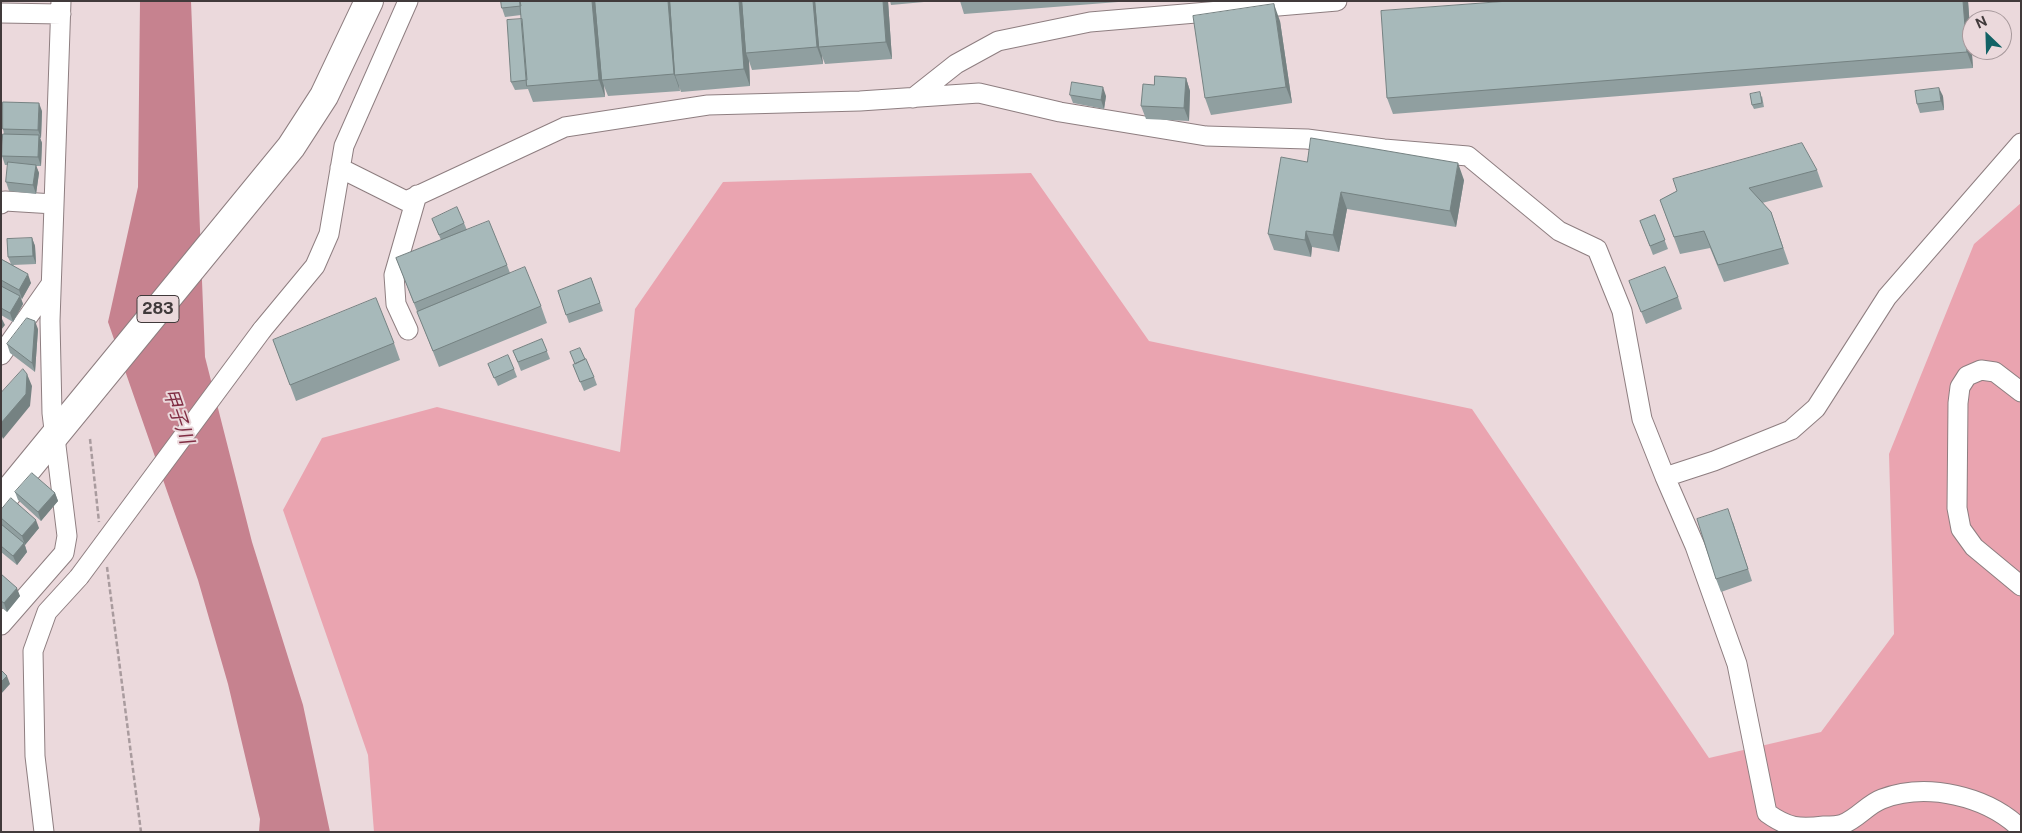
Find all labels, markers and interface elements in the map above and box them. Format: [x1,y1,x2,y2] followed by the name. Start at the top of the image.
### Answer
[1962,10,2012,60] north arrow
[1973,13,1990,32] text: N
[137,296,179,322] road number: 283
[158,385,198,447] water label: 甲子川

